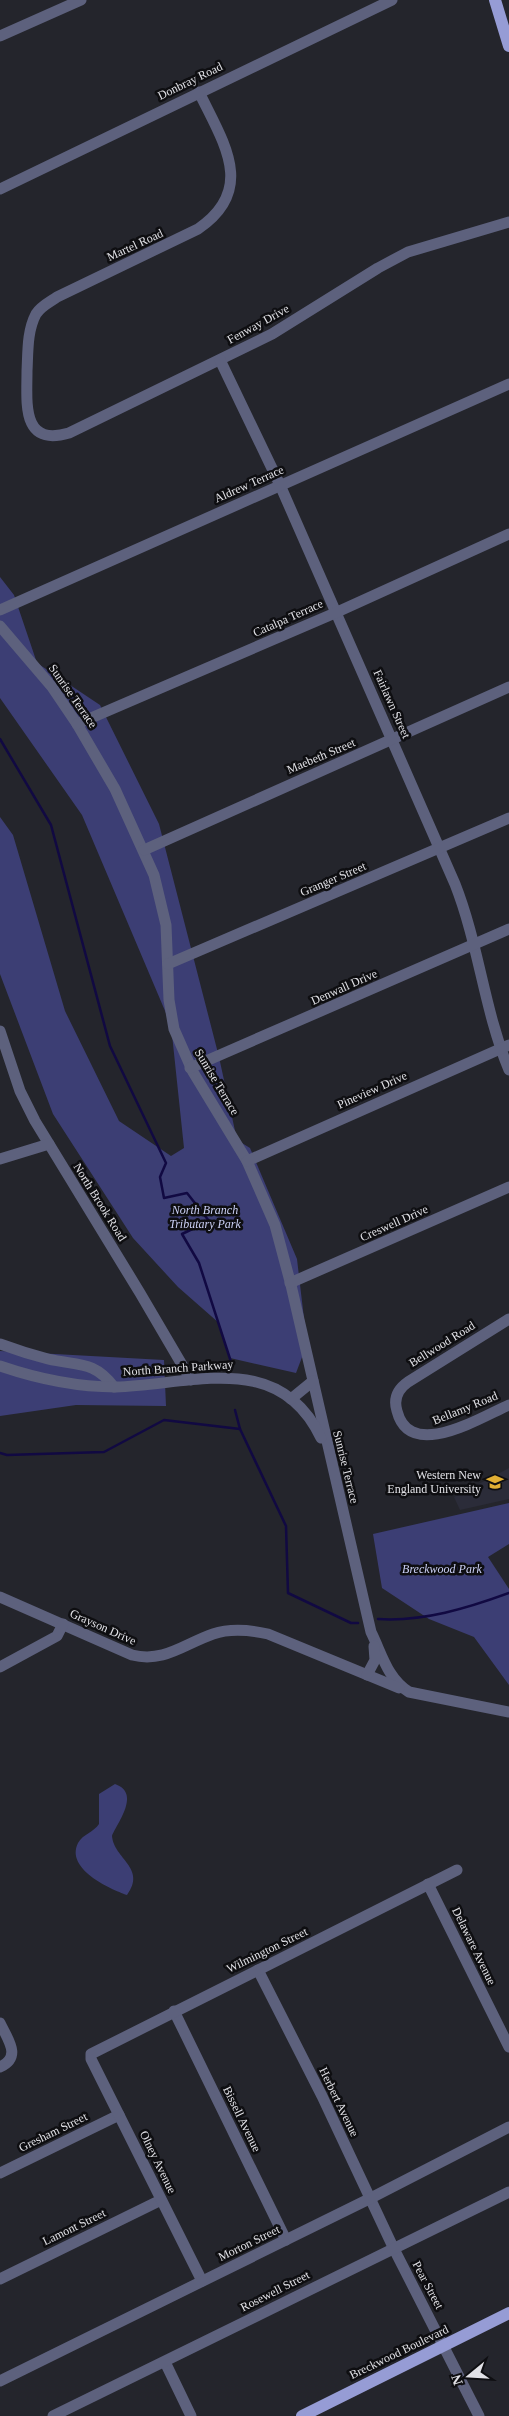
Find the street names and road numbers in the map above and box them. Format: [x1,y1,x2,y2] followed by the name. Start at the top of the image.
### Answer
[155,59,225,103] street label: Donbray Road
[105,226,165,264] street label: Martel Road
[225,301,291,347] street label: Fenway Drive
[212,462,286,506] street label: Aldrew Terrace
[251,596,325,640] street label: Catalpa Terrace
[46,661,100,731] street label: Sunrise Terrace
[371,668,414,741] street label: Fairlawn Street
[285,735,358,777] street label: Maebeth Street
[298,859,369,899] street label: Granger Street
[309,966,379,1008] street label: Denwall Drive
[192,1046,242,1118] street label: Sunrise Terrace
[335,1068,409,1112] street label: Pineview Drive
[70,1160,130,1244] street label: North Brook Road
[358,1202,430,1244] street label: Creswell Drive
[406,1318,478,1370] street label: Bellwood Road
[122,1357,234,1379] street label: North Branch Parkway
[430,1389,500,1427] street label: Bellamy Road
[330,1429,362,1505] street label: Sunrise Terrace
[68,1606,138,1648] street label: Grayson Drive
[449,1905,499,1987] street label: Delaware Avenue
[224,1924,310,1976] street label: Wilmington Street
[316,2065,362,2139] street label: Herbert Avenue
[220,2084,264,2154] street label: Bissell Avenue
[17,2109,90,2155] street label: Gresham Street
[137,2128,179,2196] street label: Olney Avenue
[40,2205,108,2248] street label: Lamont Street
[216,2222,283,2264] street label: Morton Street
[410,2259,447,2312] street label: Pear Street
[238,2267,312,2314] street label: Rosewell Street
[347,2322,451,2382] street label: Breckwood Boulevard

